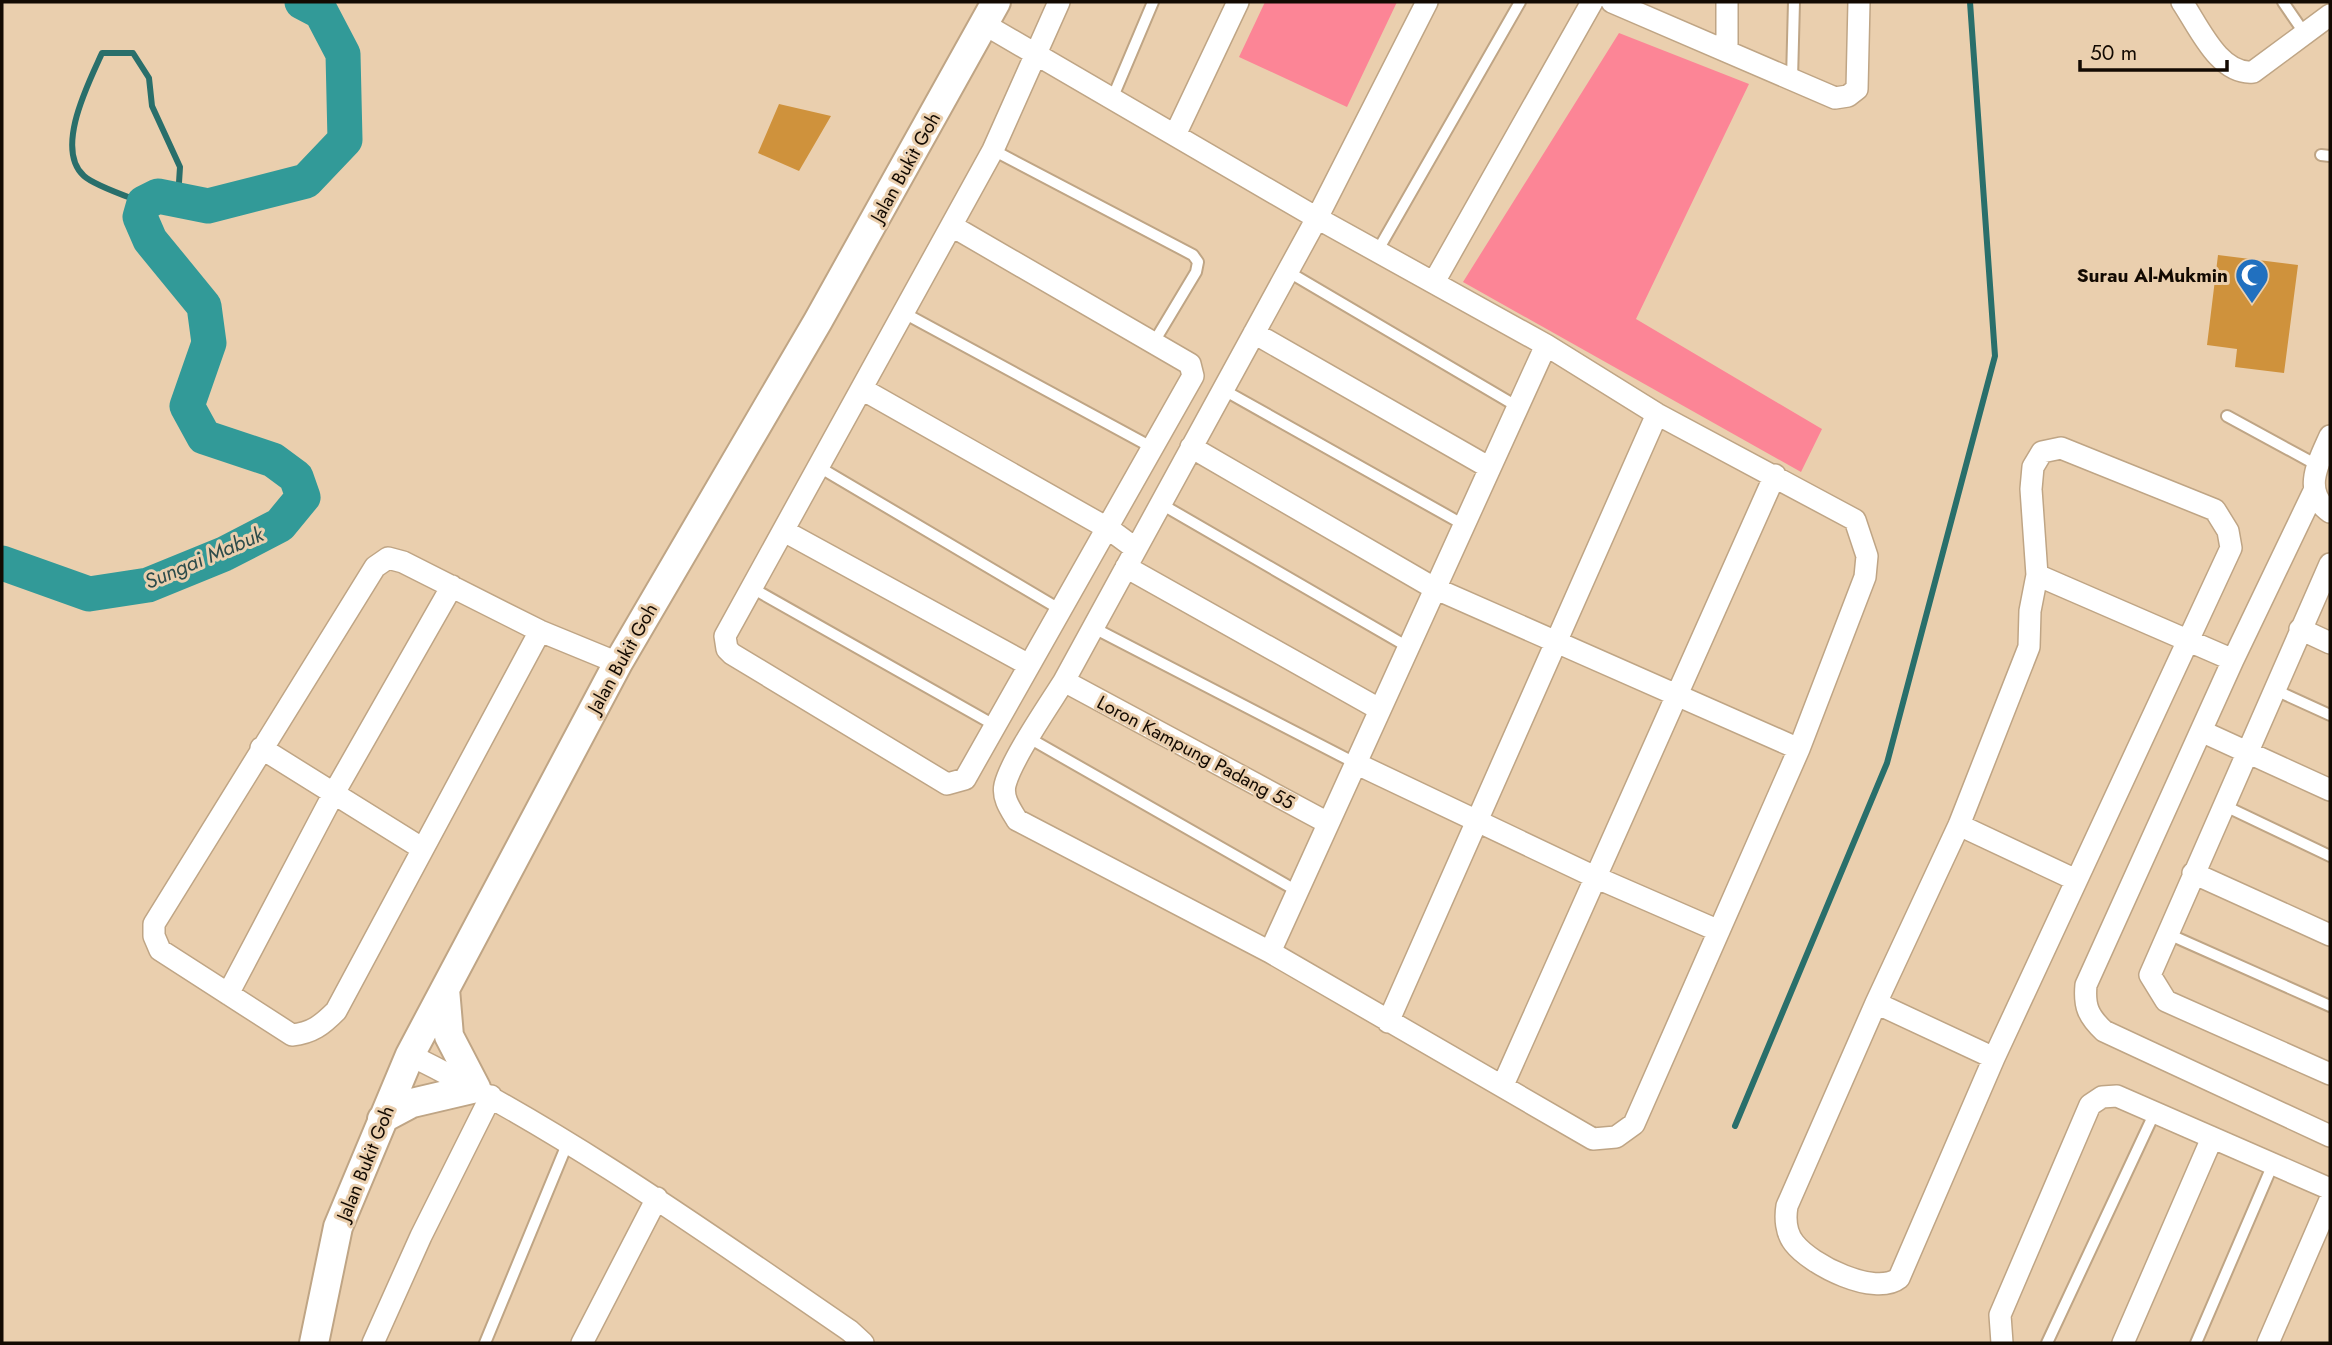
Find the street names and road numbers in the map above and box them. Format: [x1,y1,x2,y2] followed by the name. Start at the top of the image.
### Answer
[863,107,947,230] street label: Jalan Bukit Goh
[580,598,664,721] street label: Jalan Bukit Goh
[1092,689,1299,816] street label: Loron Kampung Padang 55
[329,1102,401,1228] street label: Jalan Bukit Goh

